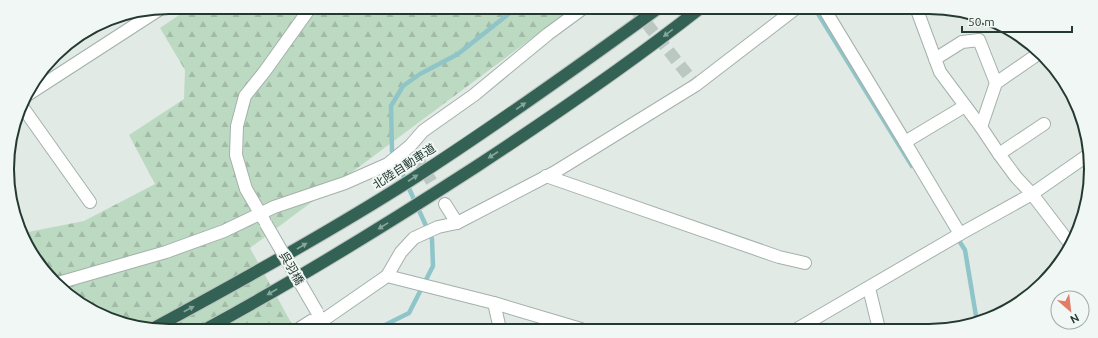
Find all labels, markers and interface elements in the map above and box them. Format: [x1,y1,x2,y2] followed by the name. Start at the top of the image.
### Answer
[962,8,1072,34] scale bar
[968,15,995,28] text: 50 m
[662,28,673,37] one-way arrow
[516,102,526,110] one-way arrow
[370,141,438,191] street label: 北陸自動車道
[487,152,499,159] one-way arrow
[408,174,418,182] one-way arrow
[377,222,389,229] one-way arrow
[296,242,308,249] one-way arrow
[277,249,307,287] street label: 呉羽橋
[266,289,278,296] one-way arrow
[1050,290,1090,330] north arrow
[183,306,195,313] one-way arrow
[1068,312,1081,326] text: N

